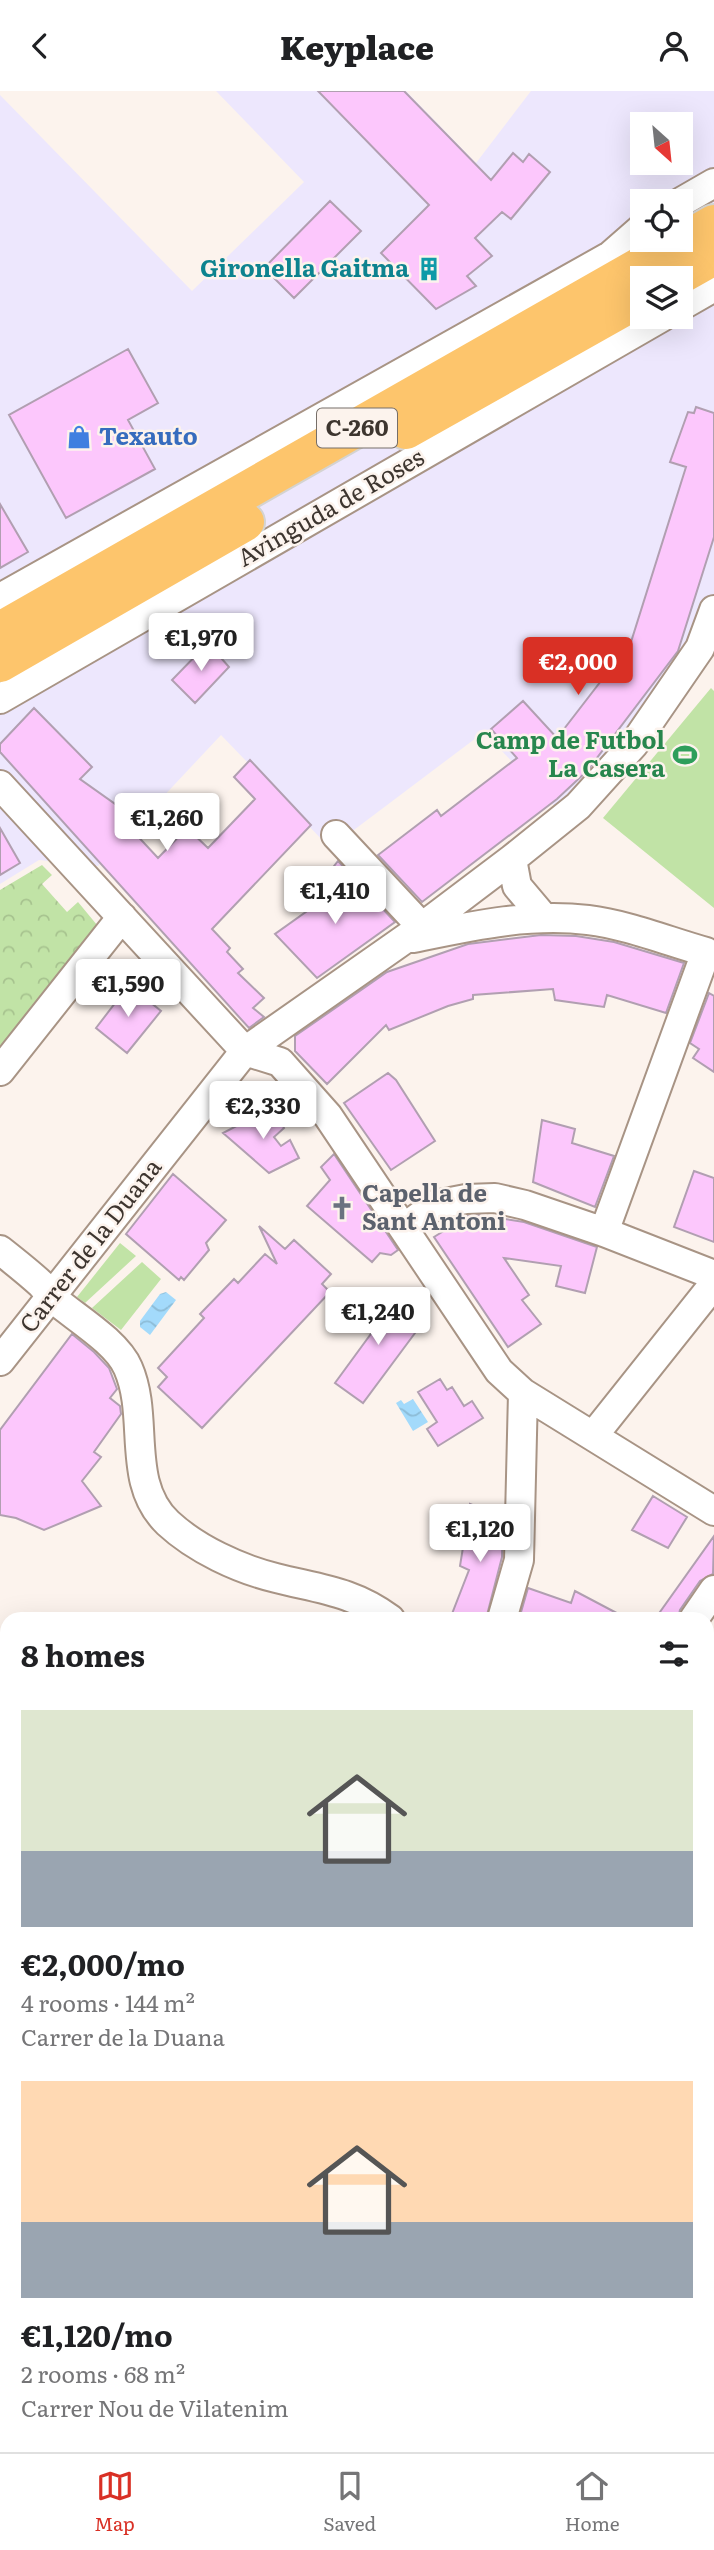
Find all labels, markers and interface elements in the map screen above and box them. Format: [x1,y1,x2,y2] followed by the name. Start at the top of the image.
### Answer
[280,22,434,70] text: Keyplace
[21,27,59,65] icon: back
[655,27,693,65] icon: person
[630,112,693,175] north arrow
[630,112,693,329] map controls
[630,189,693,252] button: locate
[200,249,409,284] place label: Gironella Gaitma
[415,255,443,283] building icon: Gironella Gaitma
[630,266,693,329] button: layers
[317,409,397,447] road number: C-260
[99,417,198,452] place label: Texauto
[65,423,93,451] shop icon: Texauto
[230,438,430,574] street label: Avinguda de Roses
[144,613,258,673] pin: €1,970
[165,619,237,653] text: €1,970
[521,637,635,697] pin: €2,000
[539,643,617,677] text: €2,000
[476,721,665,784] place label: Camp de Futbol La Casera
[671,741,699,769] sports icon: Camp de Futbol La Casera
[110,793,224,853] pin: €1,260
[131,799,203,833] text: €1,260
[278,867,392,926] pin: €1,410
[300,872,370,906] text: €1,410
[71,960,185,1019] pin: €1,590
[92,965,164,999] text: €1,590
[206,1081,320,1141] pin: €2,330
[225,1087,301,1121] text: €2,330
[10,1150,168,1339] street label: Carrer de la Duana
[362,1174,506,1237] place label: Capella de Sant Antoni
[328,1194,356,1222] church icon: Capella de Sant Antoni
[321,1287,435,1347] pin: €1,240
[341,1293,415,1327] text: €1,240
[423,1505,537,1564] pin: €1,120
[445,1510,515,1544] text: €1,120
[21,1632,145,1676] text: 8 homes
[655,1635,693,1673] icon: filters
[294,1756,420,1882] icon: home
[21,1941,185,1985] text: €2,000/mo
[21,1985,195,2019] text: 4 rooms · 144 m²
[21,2019,225,2053] text: Carrer de la Duana
[294,2127,420,2253] icon: home
[21,2312,173,2356] text: €1,120/mo
[21,2356,185,2390] text: 2 rooms · 68 m²
[21,2390,289,2424] text: Carrer Nou de Vilatenim
[94,2467,135,2537] tab: Map
[323,2467,376,2537] tab: Saved
[565,2467,620,2537] tab: Home

